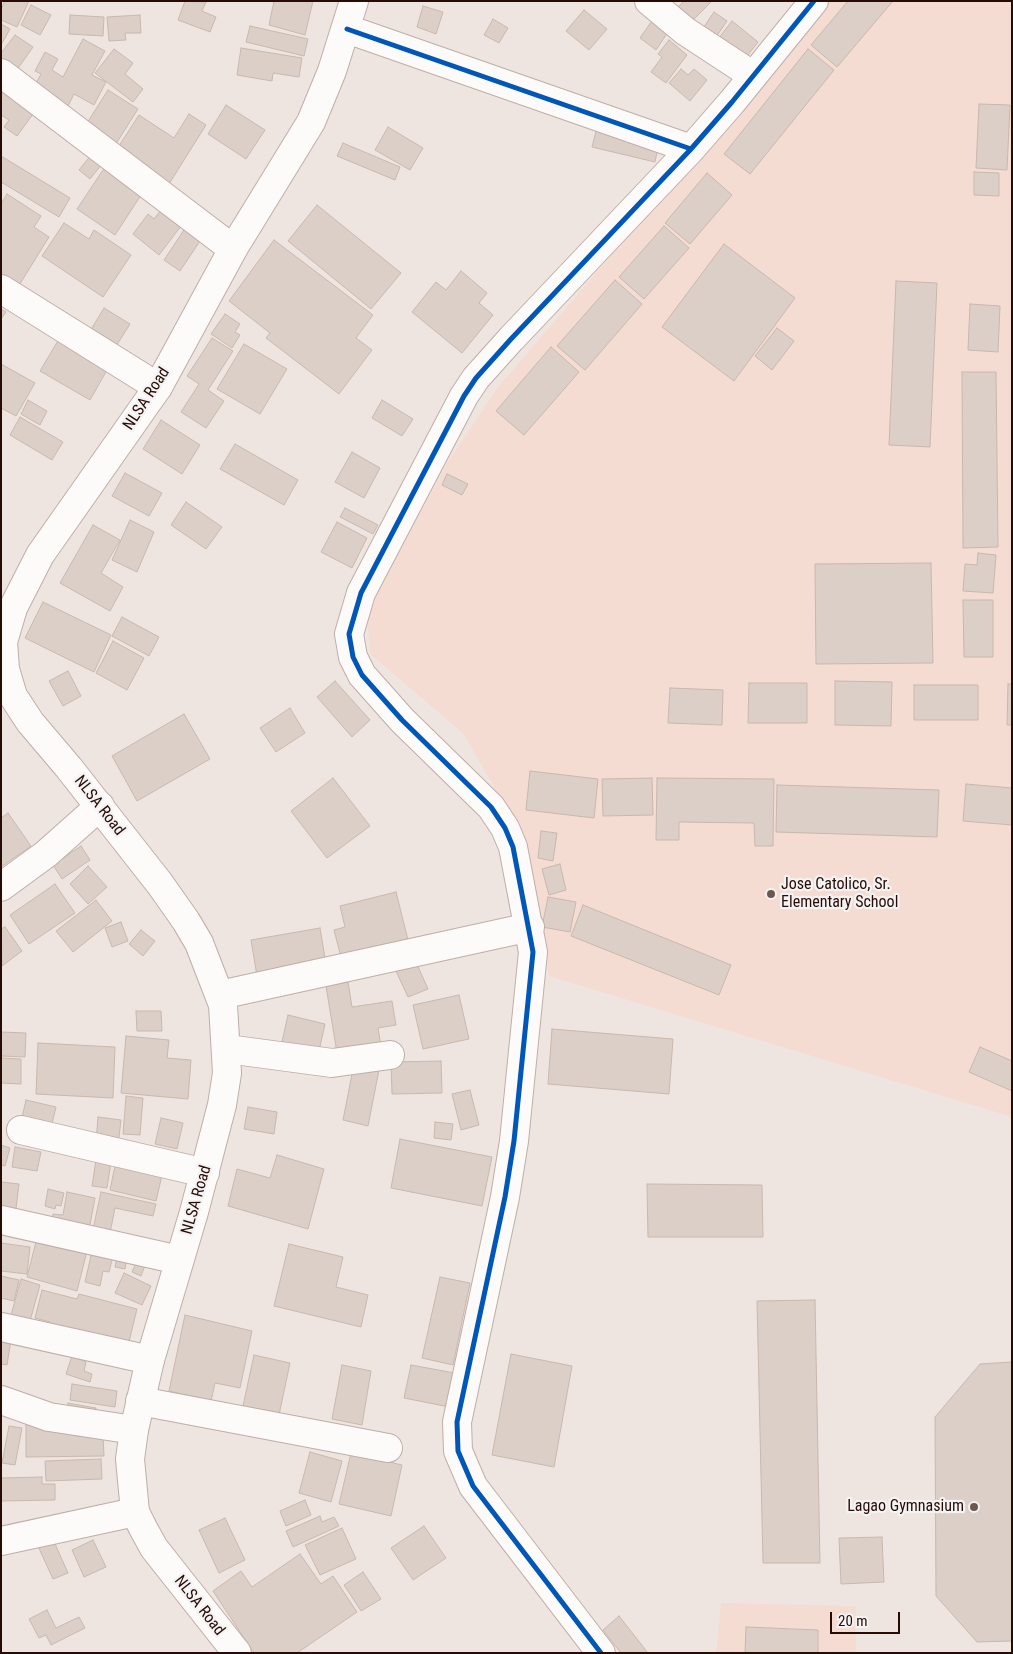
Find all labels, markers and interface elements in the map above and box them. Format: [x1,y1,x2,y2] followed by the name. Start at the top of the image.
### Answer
[120,364,174,434] street label: NLSA Road
[70,772,128,840] street label: NLSA Road
[781,875,898,913] place label: Jose Catolico, Sr. Elementary School
[765,888,777,900] marker: Jose Catolico, Sr. Elementary School
[178,1163,216,1237] street label: NLSA Road
[847,1497,964,1517] place label: Lagao Gymnasium
[968,1501,980,1513] marker: Lagao Gymnasium
[170,1572,228,1640] street label: NLSA Road
[833,1602,903,1634] scale bar
[838,1612,868,1630] text: 20 m

